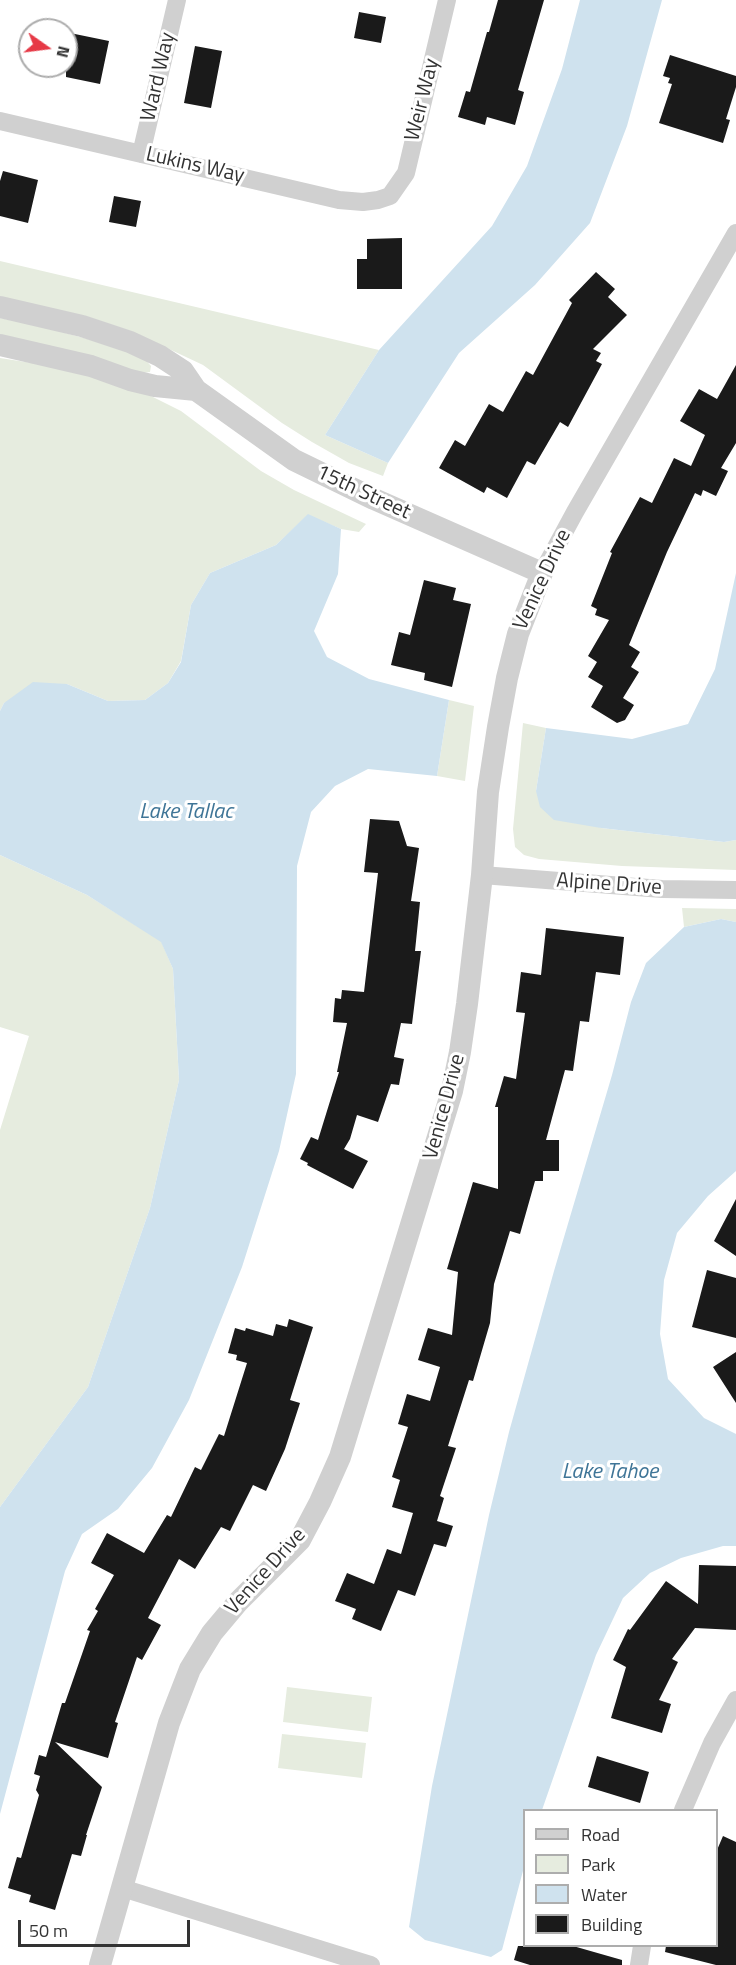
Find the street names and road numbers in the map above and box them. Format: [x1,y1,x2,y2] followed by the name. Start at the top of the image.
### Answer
[137,30,181,124] street label: Ward Way
[401,56,445,144] street label: Weir Way
[143,142,247,190] street label: Lukins Way
[312,460,414,526] street label: 15th Street
[509,526,577,634] street label: Venice Drive
[556,869,662,901] street label: Alpine Drive
[419,1051,471,1163] street label: Venice Drive
[220,1523,312,1621] street label: Venice Drive

